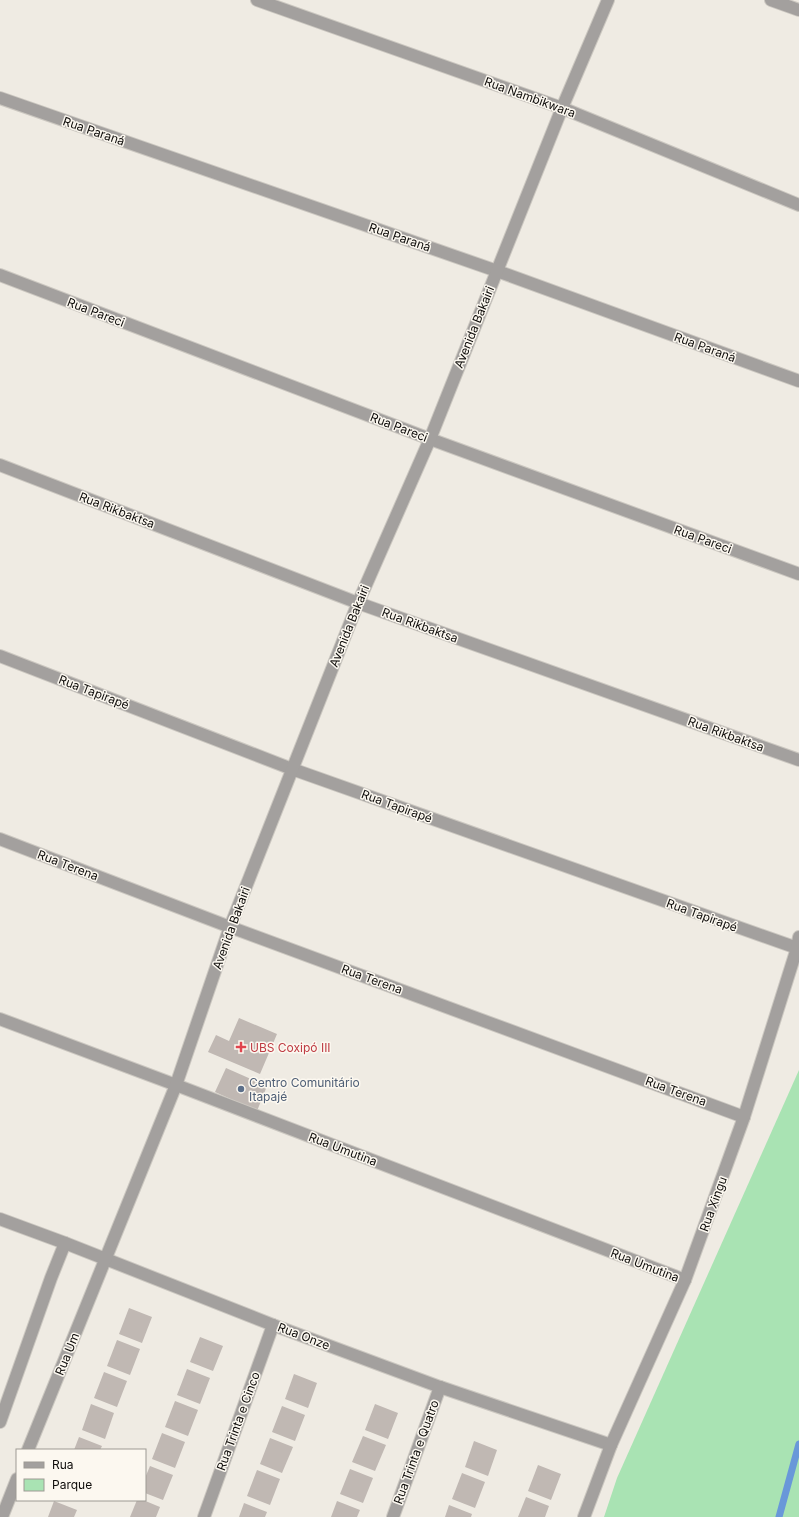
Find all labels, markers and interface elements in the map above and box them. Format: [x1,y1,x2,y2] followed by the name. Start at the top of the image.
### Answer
[482,74,578,120] street label: Rua Nambikwara
[61,113,127,149] street label: Rua Paraná
[367,219,433,255] street label: Rua Paraná
[451,284,497,370] street label: Avenida Bakairi
[65,294,127,330] street label: Rua Pareci
[672,329,738,365] street label: Rua Paraná
[368,409,430,445] street label: Rua Pareci
[77,489,157,531] street label: Rua Rikbaktsa
[672,522,734,556] street label: Rua Pareci
[326,583,372,669] street label: Avenida Bakairi
[380,604,460,646] street label: Rua Rikbaktsa
[57,672,131,712] street label: Rua Tapirapé
[686,713,766,755] street label: Rua Rikbaktsa
[359,786,435,826] street label: Rua Tapirapé
[35,847,101,883] street label: Rua Terena
[209,885,253,971] street label: Avenida Bakairi
[664,895,740,935] street label: Rua Tapirapé
[339,961,405,997] street label: Rua Terena
[250,1040,331,1055] place label: UBS Coxipó III
[235,1041,247,1053] marker: UBS Coxipó III
[643,1073,709,1109] street label: Rua Terena
[249,1075,360,1104] place label: Centro Comunitário Itapajé
[236,1084,246,1094] marker: Centro Comunitário Itapajé
[307,1129,379,1169] street label: Rua Umutina
[696,1174,730,1234] street label: Rua Xingu
[609,1245,681,1285] street label: Rua Umutina
[276,1319,332,1353] street label: Rua Onze
[52,1331,82,1377] street label: Rua Um
[213,1370,263,1472] street label: Rua Trinta e Cinco
[390,1398,442,1506] street label: Rua Trinta e Quatro
[16,1449,146,1501] legend
[52,1457,74,1472] text: Rua
[52,1477,92,1492] text: Parque

